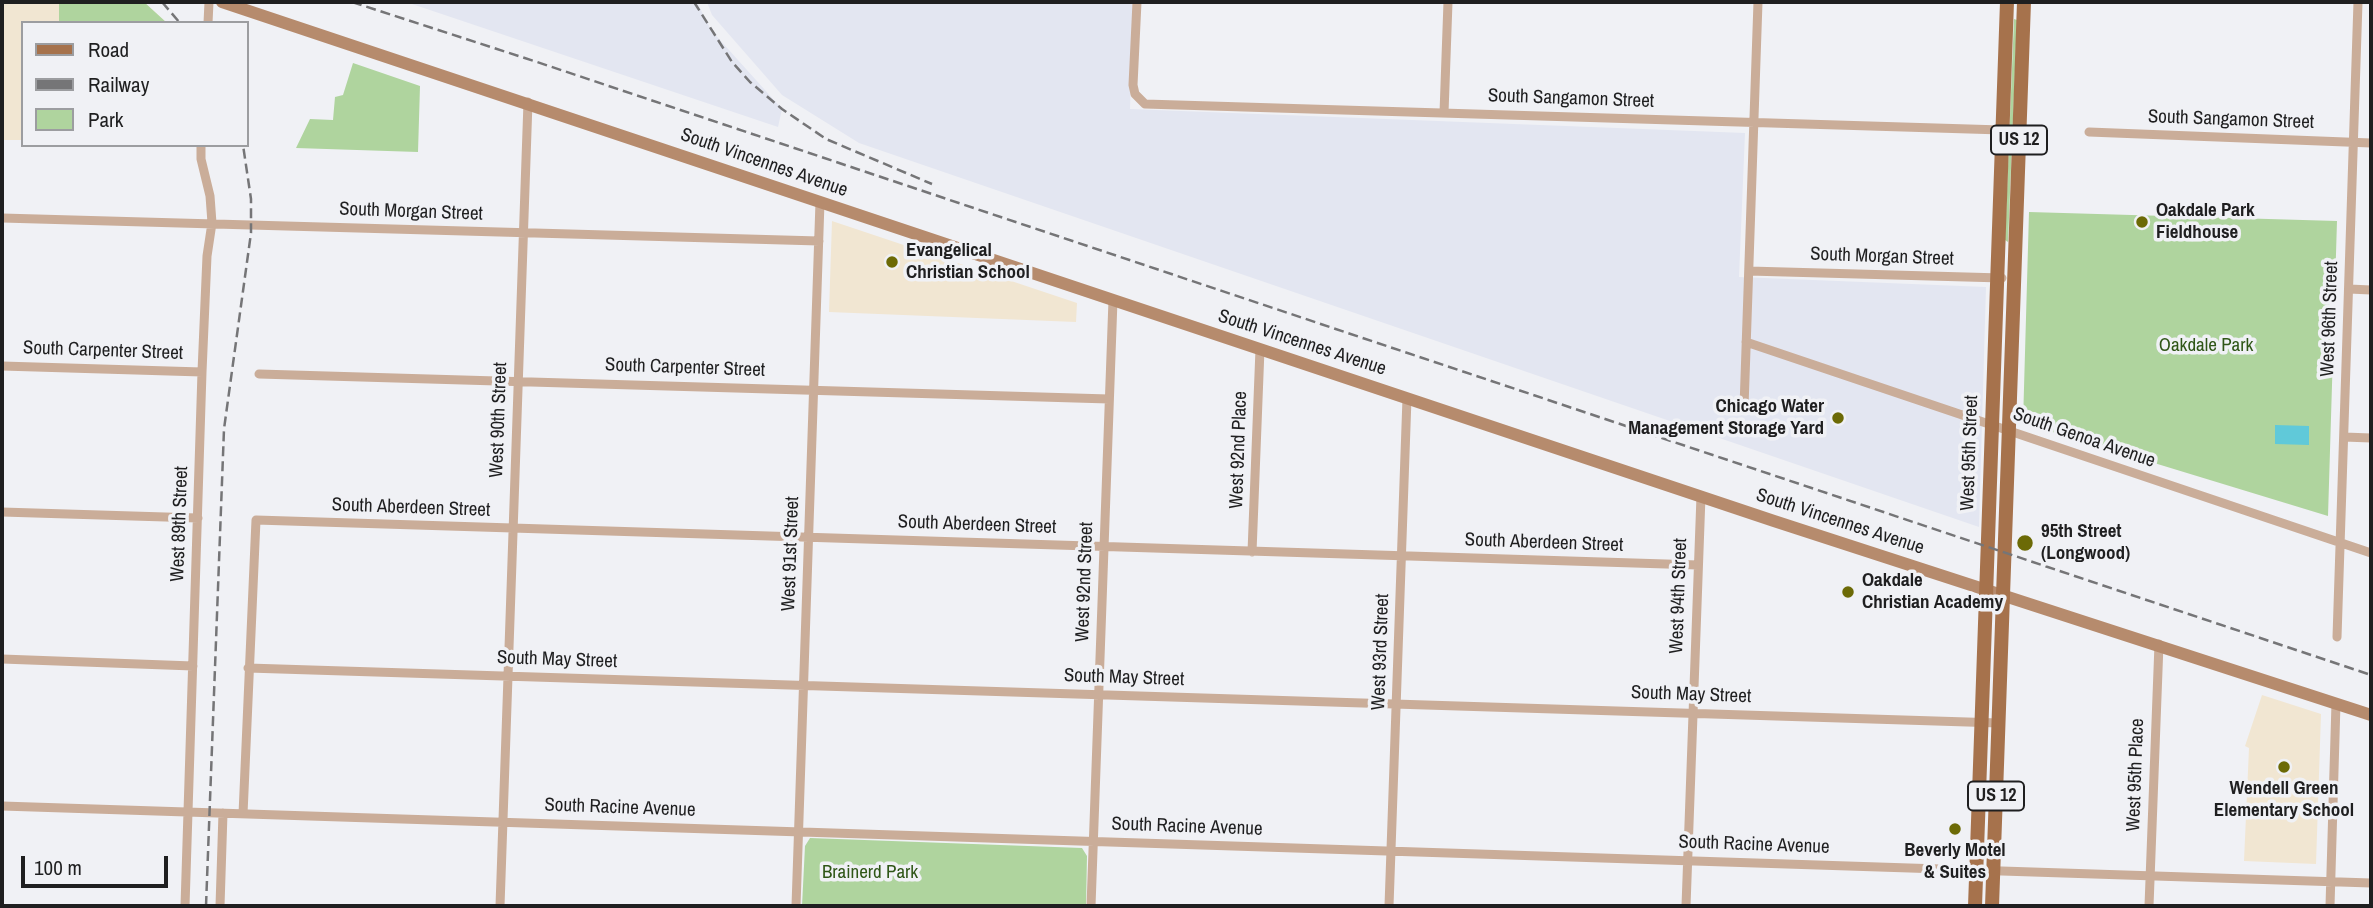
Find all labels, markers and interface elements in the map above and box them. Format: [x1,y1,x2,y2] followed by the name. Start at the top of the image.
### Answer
[21,21,248,147] legend
[88,35,129,64] text: Road
[88,70,149,99] text: Railway
[1487,85,1655,113] street label: South Sangamon Street
[88,105,123,134] text: Park
[2147,106,2315,134] street label: South Sangamon Street
[677,124,851,202] street label: South Vincennes Avenue
[1991,125,2047,154] road number: US 12
[339,198,483,226] street label: South Morgan Street
[2156,200,2255,244] place label: Oakdale Park Fieldhouse
[2134,214,2150,230] marker: Oakdale Park Fieldhouse
[906,240,1030,284] place label: Evangelical Christian School
[1810,243,1954,271] street label: South Morgan Street
[884,254,900,270] marker: Evangelical Christian School
[2317,261,2343,377] street label: West 96th Street
[1215,305,1389,381] street label: South Vincennes Avenue
[2159,335,2253,357] park label: Oakdale Park
[23,337,183,365] street label: South Carpenter Street
[605,354,765,382] street label: South Carpenter Street
[486,362,512,478] street label: West 90th Street
[1226,391,1252,509] street label: West 92nd Place
[1957,395,1983,511] street label: West 95th Street
[1628,396,1824,440] place label: Chicago Water Management Storage Yard
[2010,403,2158,473] street label: South Genoa Avenue
[1830,410,1846,426] marker: Chicago Water Management Storage Yard
[167,466,193,582] street label: West 89th Street
[1753,484,1927,560] street label: South Vincennes Avenue
[331,494,491,522] street label: South Aberdeen Street
[778,496,804,612] street label: West 91st Street
[897,511,1057,539] street label: South Aberdeen Street
[2041,521,2130,565] place label: 95th Street (Longwood)
[1072,522,1098,642] street label: West 92nd Street
[1464,529,1624,557] street label: South Aberdeen Street
[2015,533,2035,553] marker: 95th Street (Longwood)
[1666,538,1692,654] street label: West 94th Street
[1862,570,2003,614] place label: Oakdale Christian Academy
[1840,584,1856,600] marker: Oakdale Christian Academy
[1368,593,1394,711] street label: West 93rd Street
[496,647,618,673] street label: South May Street
[1063,665,1185,691] street label: South May Street
[1630,682,1752,708] street label: South May Street
[2123,718,2149,832] street label: West 95th Place
[2276,759,2292,775] marker: Wendell Green Elementary School
[2214,778,2354,822] place label: Wendell Green Elementary School
[1968,782,2024,810] road number: US 12
[544,794,696,822] street label: South Racine Avenue
[1111,813,1263,841] street label: South Racine Avenue
[1947,821,1963,837] marker: Beverly Motel & Suites
[1678,831,1830,859] street label: South Racine Avenue
[1904,840,2006,884] place label: Beverly Motel & Suites
[24,842,172,886] scale bar
[34,853,82,882] text: 100 m
[822,862,918,884] park label: Brainerd Park

